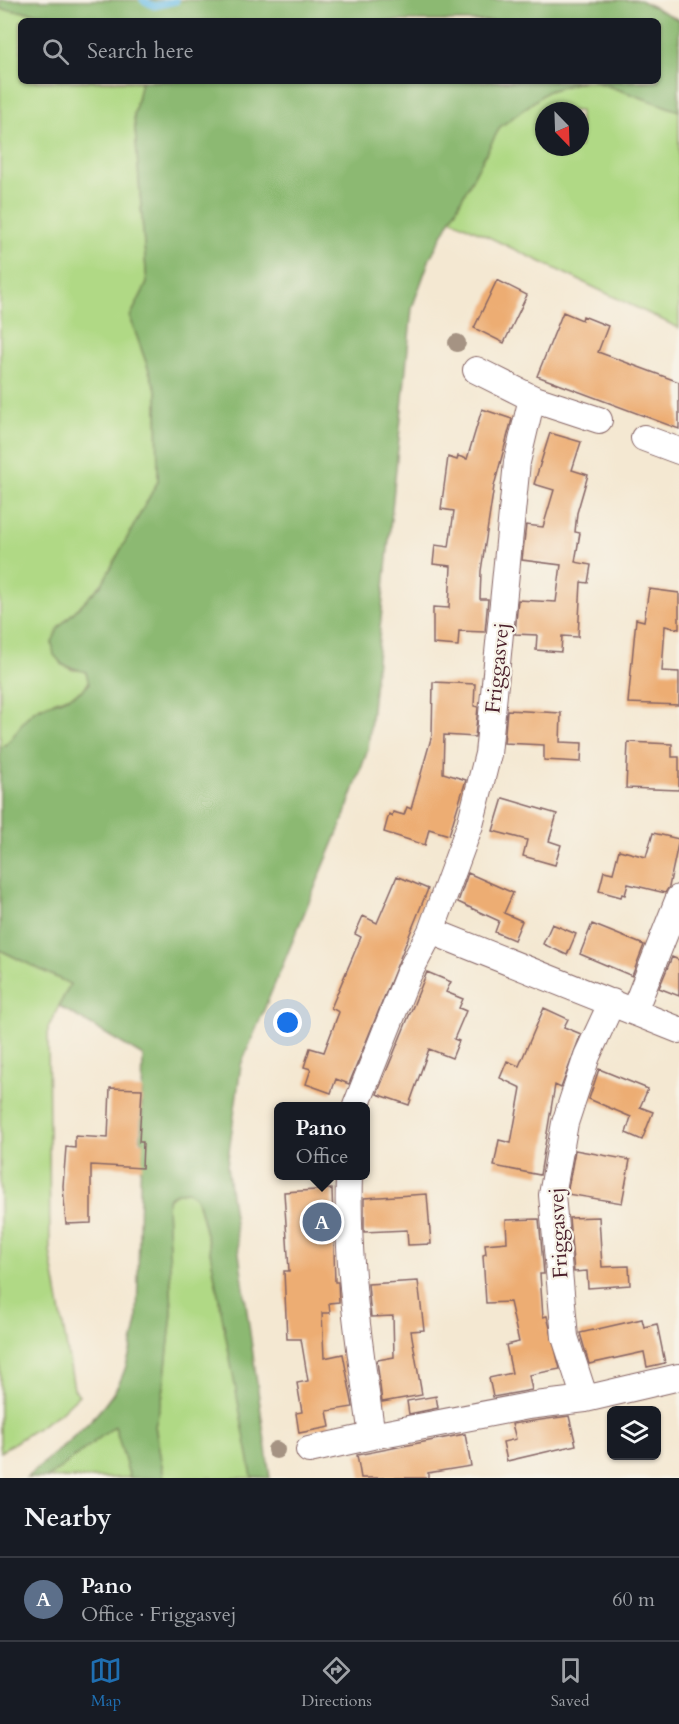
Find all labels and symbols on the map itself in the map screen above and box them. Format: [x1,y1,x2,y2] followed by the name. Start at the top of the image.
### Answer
[535,102,589,156] north arrow
[478,621,517,715] street label: Friggasvej
[273,1008,302,1037] your location
[542,1187,575,1279] street label: Friggasvej
[302,1200,342,1244] pin: A

